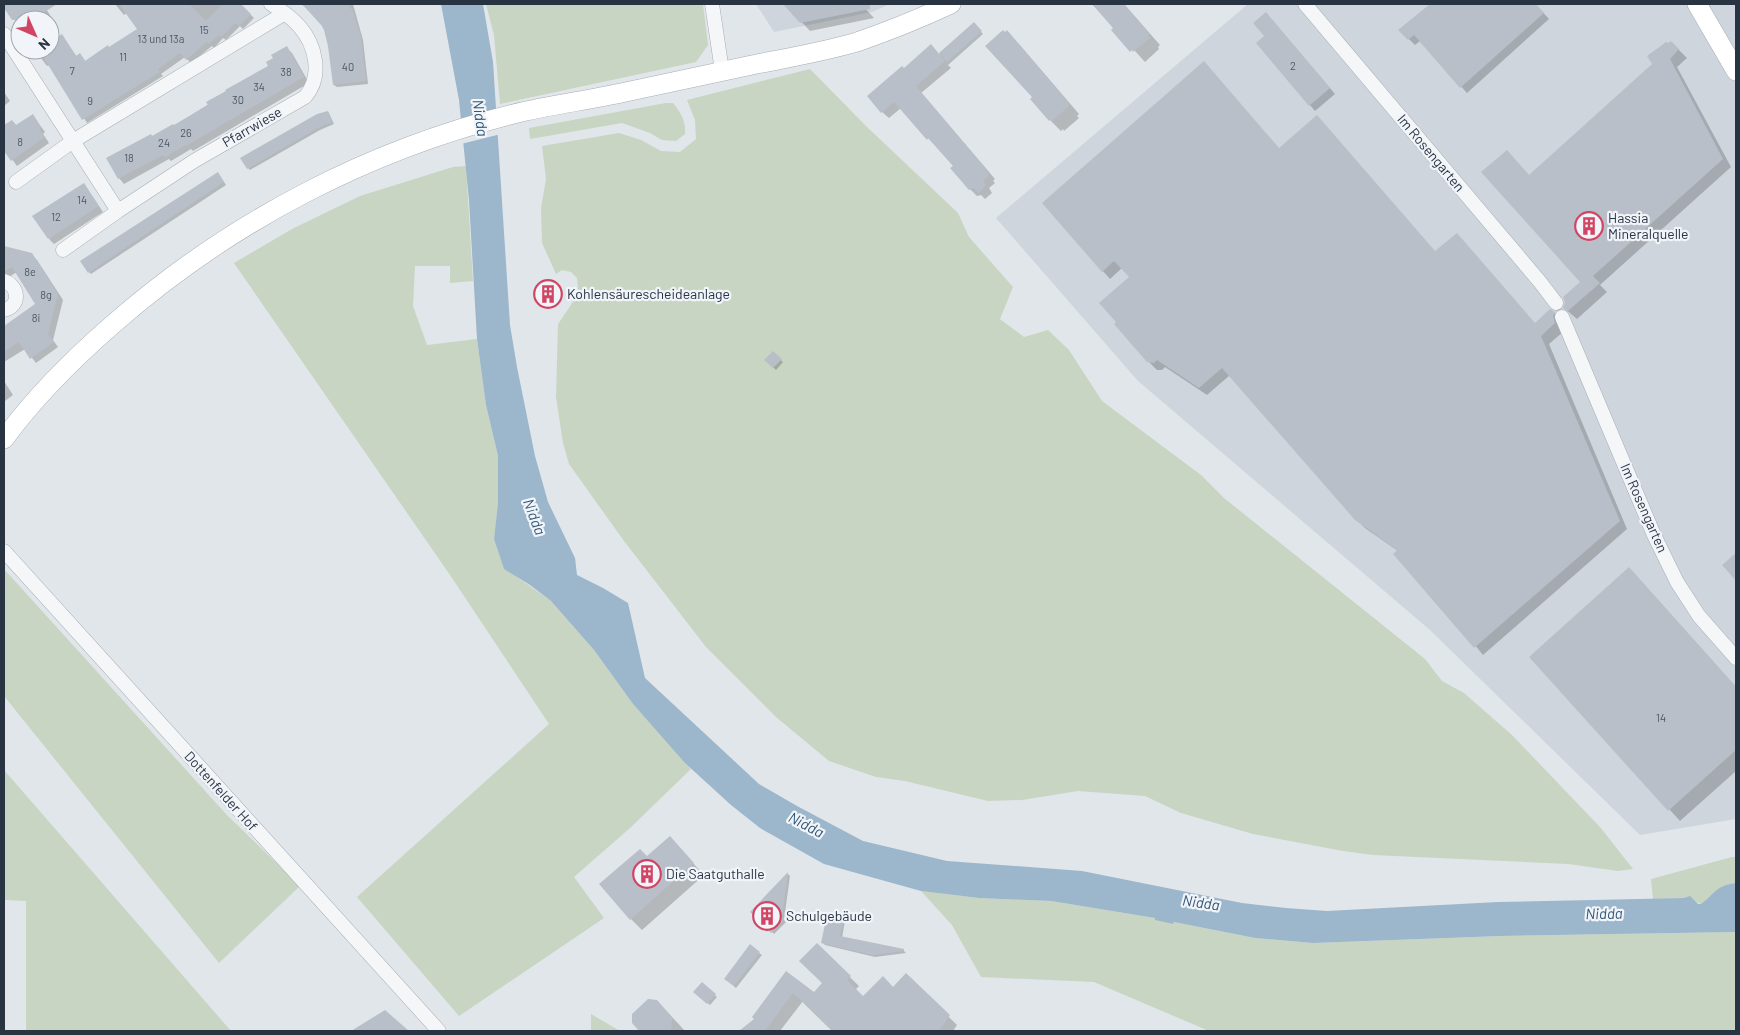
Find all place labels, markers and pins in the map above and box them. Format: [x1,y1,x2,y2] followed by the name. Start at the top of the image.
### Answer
[1608,209,1689,242] place label: Hassia Mineralquelle
[1574,211,1604,241] building icon: Hassia Mineralquelle
[533,279,563,309] building icon: Kohlensäurescheideanlage
[567,285,730,302] place label: Kohlensäurescheideanlage
[632,859,662,889] building icon: Die Saatguthalle
[666,865,765,882] place label: Die Saatguthalle
[752,901,782,931] building icon: Schulgebäude
[786,907,872,924] place label: Schulgebäude

